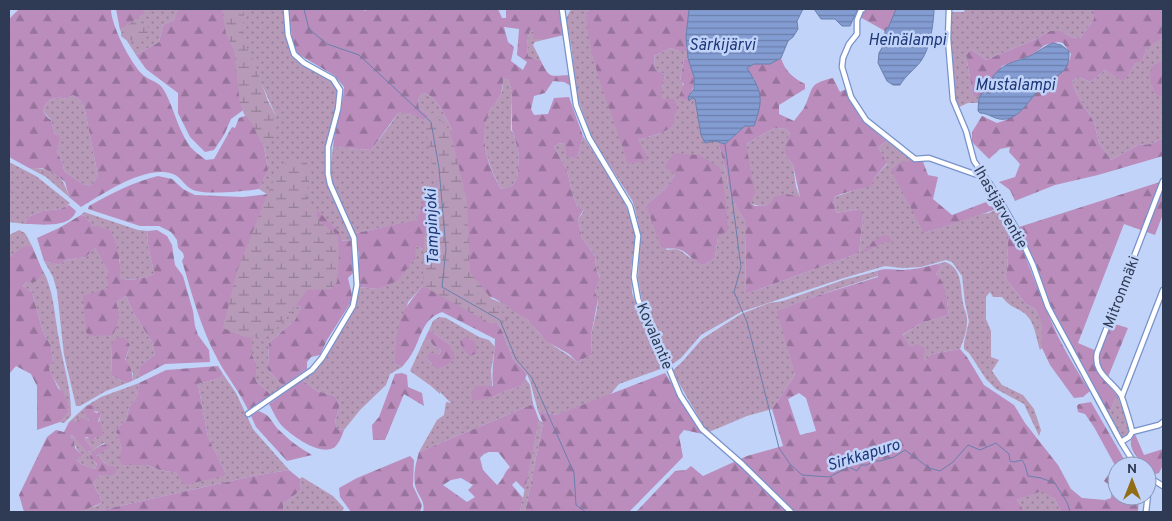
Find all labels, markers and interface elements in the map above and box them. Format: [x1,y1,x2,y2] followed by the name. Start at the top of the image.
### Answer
[868,31,947,51] water label: Heinälampi
[689,36,756,56] water label: Särkijärvi
[975,76,1056,96] water label: Mustalampi
[968,163,1031,252] street label: Ihastjärventie
[422,188,444,265] water label: Tampinjoki
[1100,254,1145,331] street label: Mitronmäki
[631,300,676,373] street label: Kovalantie
[825,435,903,476] water label: Sirkkapuro
[1107,456,1157,506] north arrow
[1127,461,1137,478] text: N

